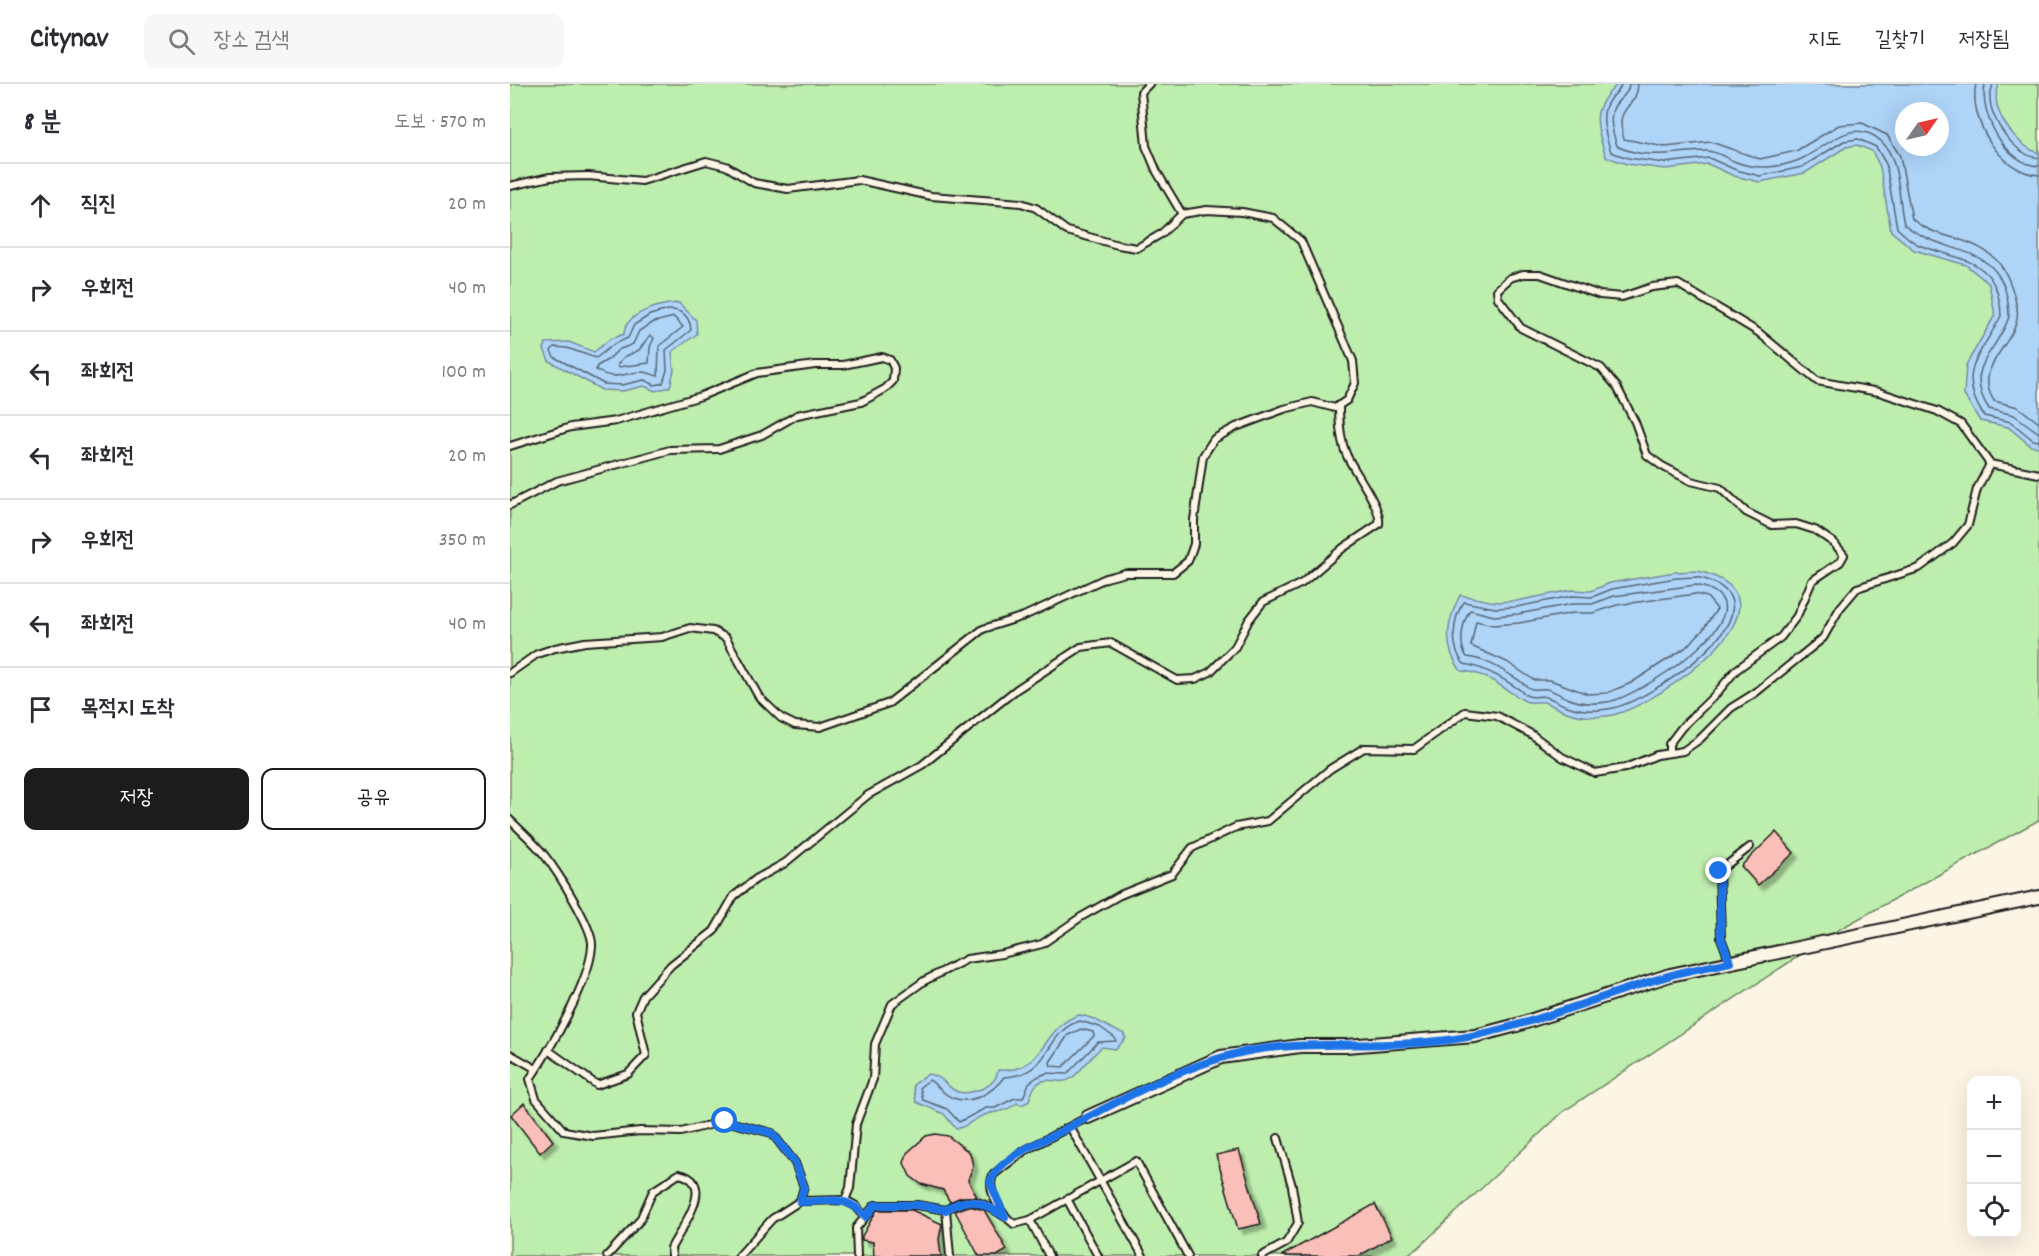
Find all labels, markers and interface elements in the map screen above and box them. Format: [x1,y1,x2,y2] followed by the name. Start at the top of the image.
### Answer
[144,14,564,68] search box
[30,21,108,61] text: Citynav
[165,25,198,58] icon: search
[213,26,289,57] text: 장소 검색
[1808,26,1842,56] text: 지도
[1875,26,1925,56] text: 길찾기
[1958,26,2009,56] text: 저장됨
[1895,102,1949,156] north arrow
[24,105,61,142] text: 8 분
[394,109,486,137] text: 도보 · 570 m
[24,189,57,222] icon: ahead
[81,190,116,221] text: 직진
[448,191,486,219] text: 20 m
[24,273,57,306] icon: right
[81,274,134,305] text: 우회전
[448,275,486,303] text: 40 m
[24,357,57,390] icon: left
[81,358,134,389] text: 좌회전
[442,359,486,387] text: 100 m
[24,441,57,474] icon: left
[81,442,134,473] text: 좌회전
[448,443,486,471] text: 20 m
[24,525,57,558] icon: right
[81,526,134,557] text: 우회전
[439,527,486,555] text: 350 m
[24,609,57,642] icon: left
[81,610,134,641] text: 좌회전
[448,611,486,639] text: 40 m
[24,693,57,726] icon: arrive
[81,694,175,725] text: 목적지 도착
[24,768,249,830] button: 저장
[261,768,486,830] button: 공유
[1705,857,1731,883] route end
[1967,1076,2021,1238] map controls
[1967,1076,2021,1130] button: +
[711,1107,737,1133] route start
[1967,1130,2021,1184] button: −
[1967,1184,2021,1238] button: locate

